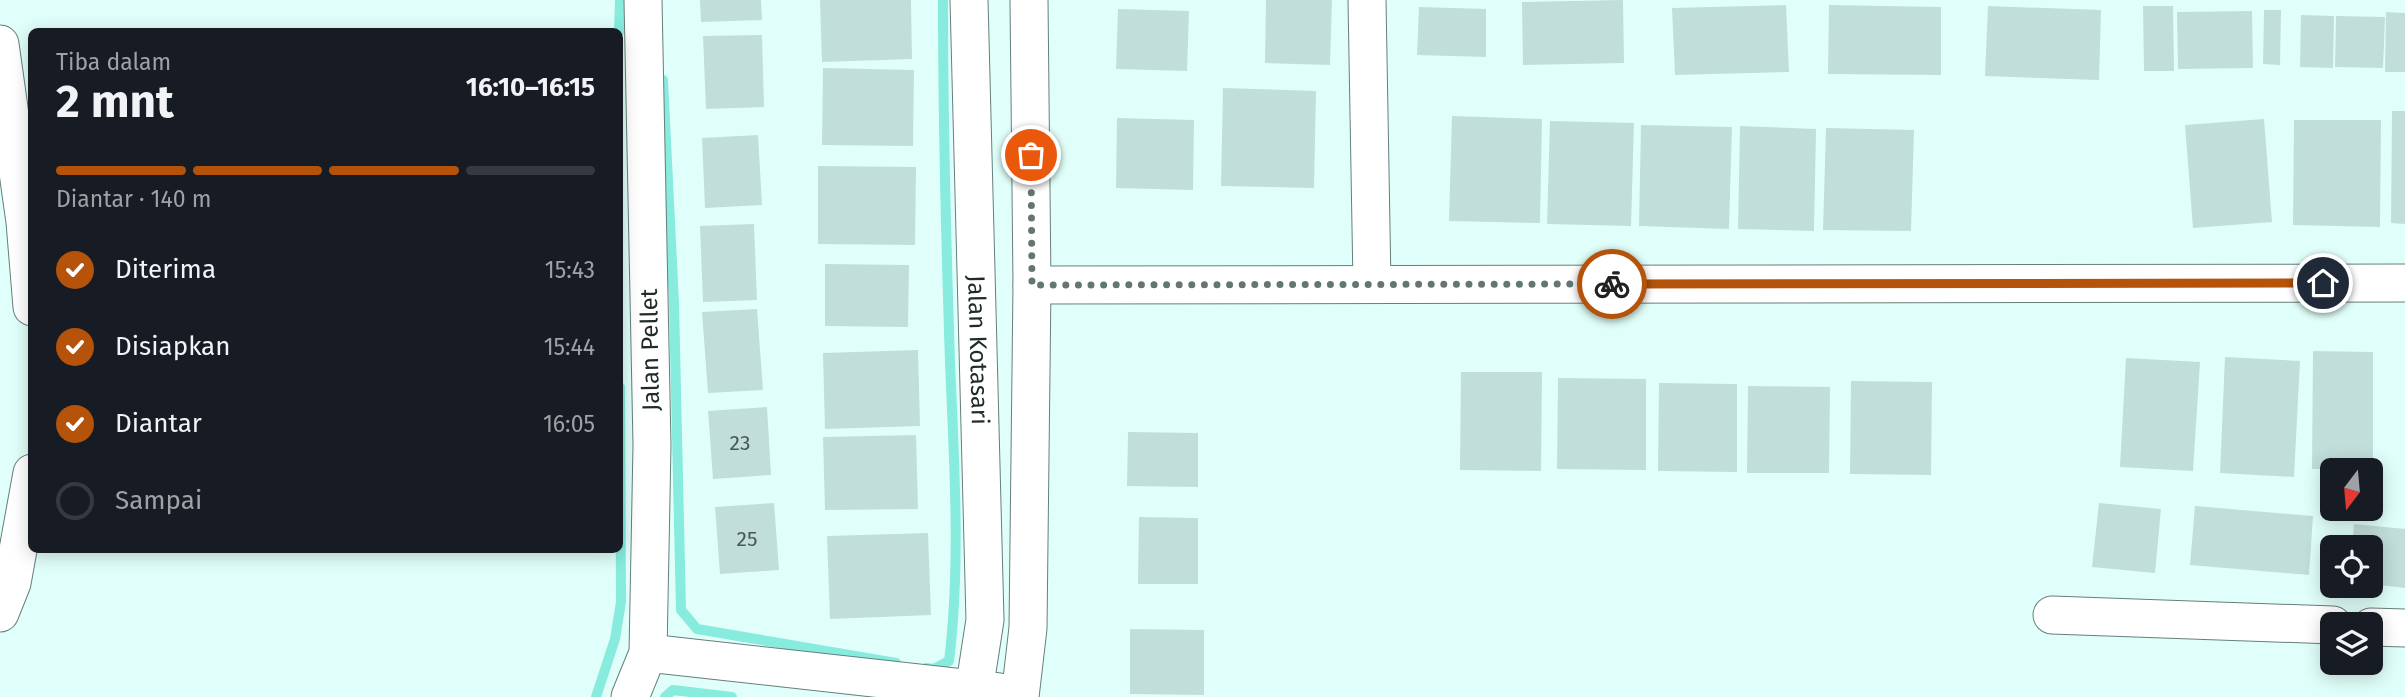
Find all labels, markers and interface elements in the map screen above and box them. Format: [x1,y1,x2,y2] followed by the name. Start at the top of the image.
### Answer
[56,48,171,76] text: Tiba dalam
[466,72,595,103] text: 16:10–16:15
[56,74,174,129] text: 2 mnt
[1001,125,1061,185] pin
[1012,136,1050,174] icon: bag
[56,185,211,213] text: Diantar · 140 m
[1577,249,1647,319] courier
[56,251,94,289] icon: check
[2293,253,2353,313] pin
[115,254,216,285] text: Diterima
[545,256,595,284] text: 15:43
[2304,264,2342,302] icon: home
[1593,265,1631,303] icon: bike
[962,275,994,425] street label: Jalan Kotasari
[635,288,665,412] street label: Jalan Pellet
[56,328,94,366] icon: check
[115,331,230,362] text: Disiapkan
[544,333,595,361] text: 15:44
[56,405,94,443] icon: check
[115,408,202,439] text: Diantar
[543,410,595,438] text: 16:05
[730,430,750,456] house number: 23
[2320,458,2384,522] north arrow
[2320,458,2383,675] map controls
[115,485,202,516] text: Sampai
[737,526,757,552] house number: 25
[2320,535,2383,598] button: locate
[2320,612,2383,675] button: layers

